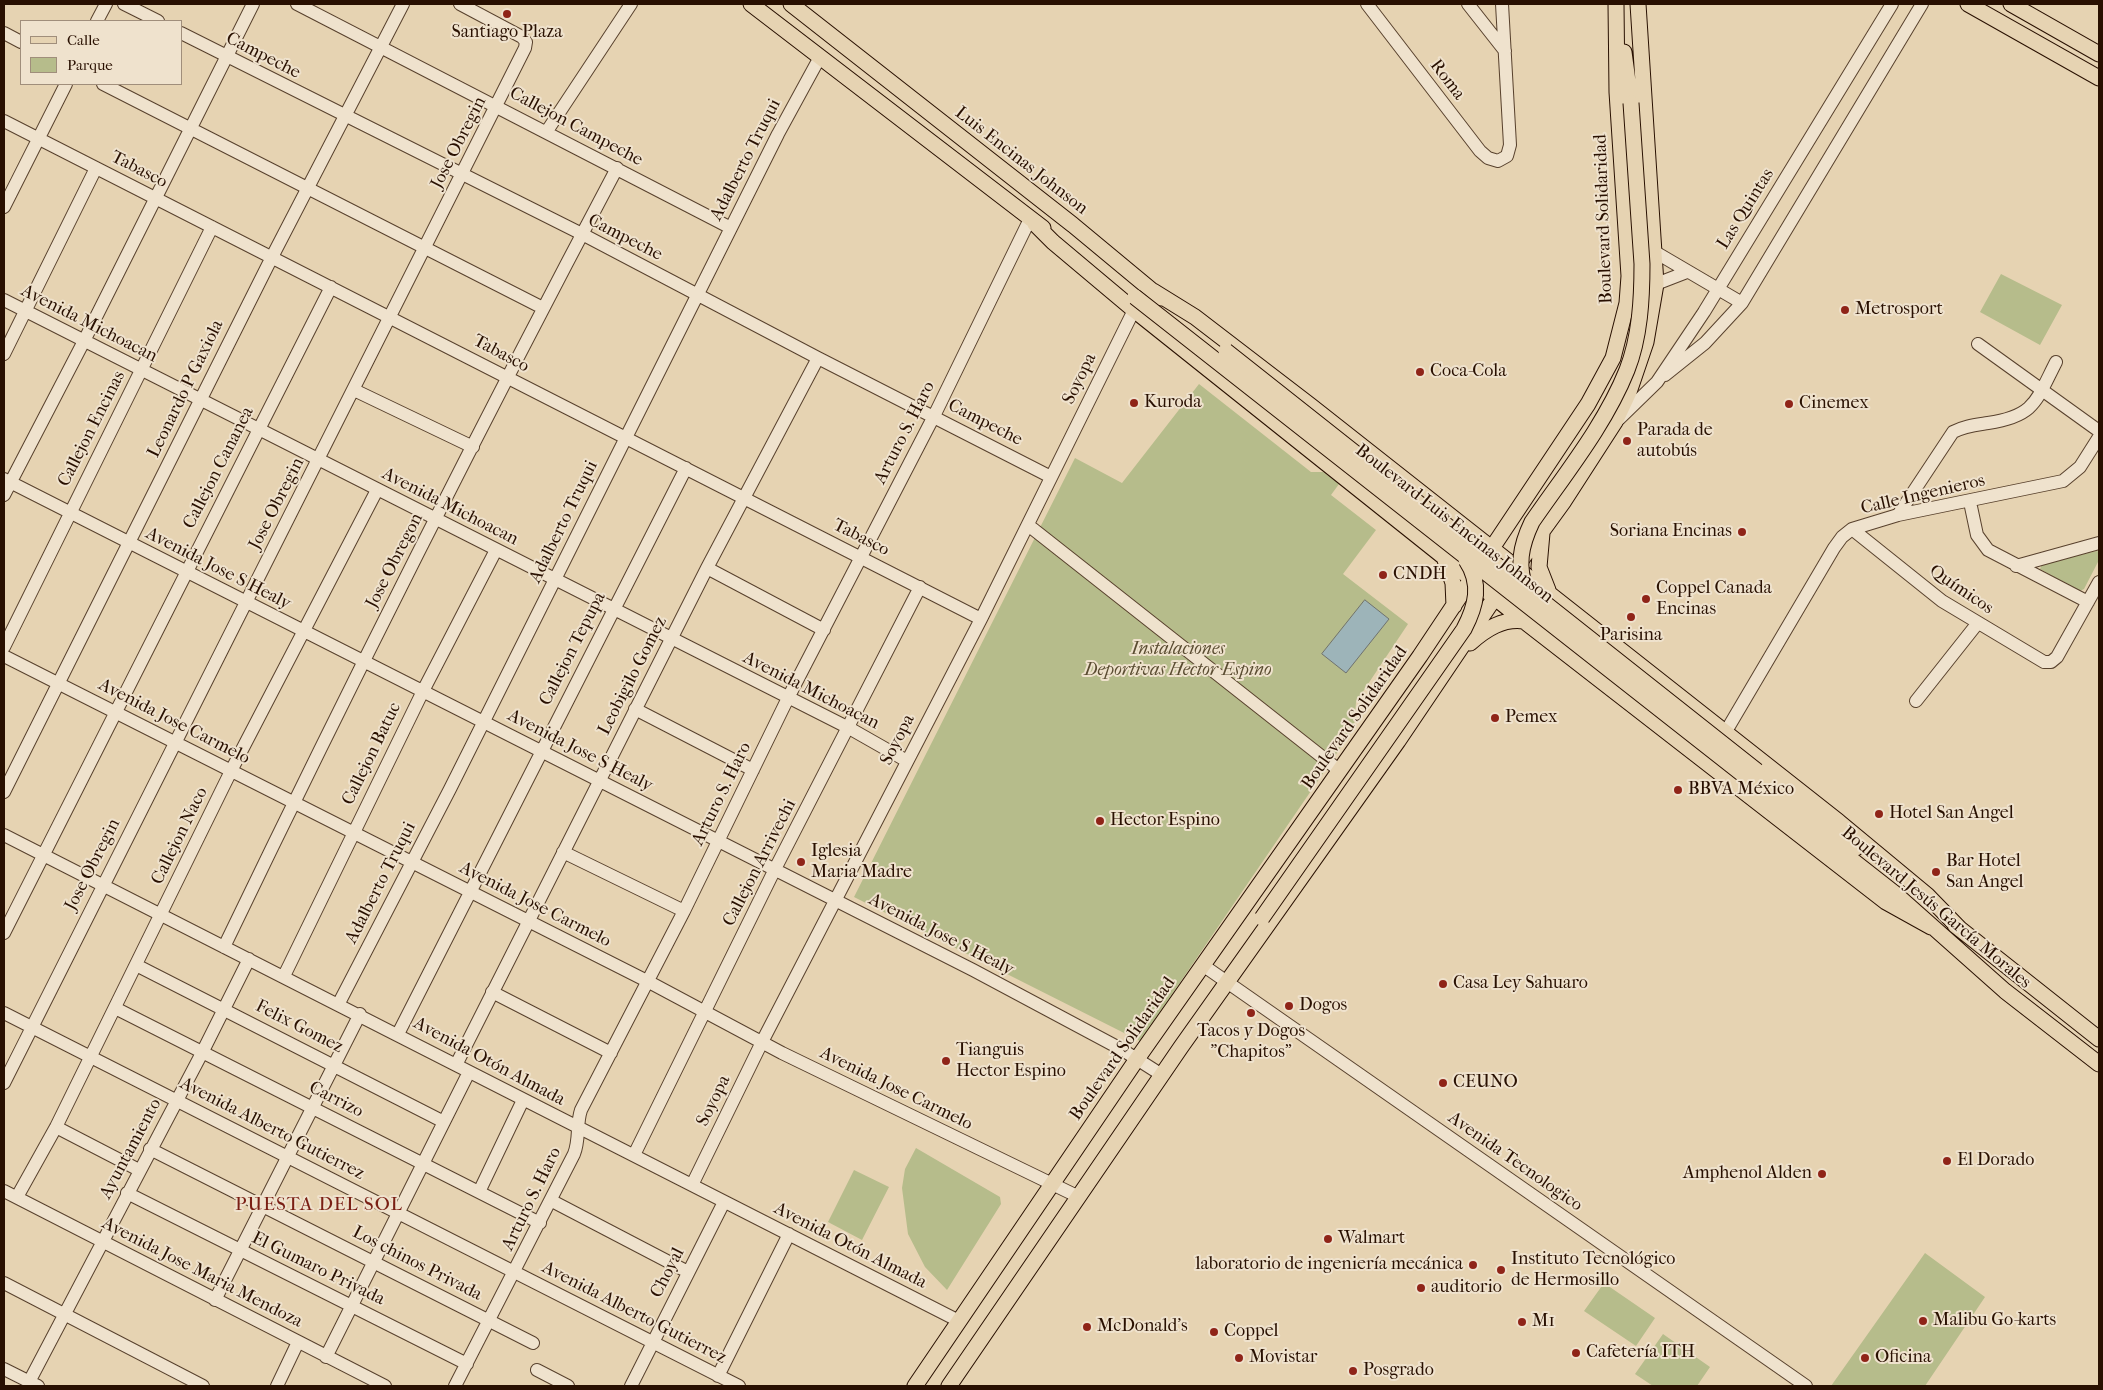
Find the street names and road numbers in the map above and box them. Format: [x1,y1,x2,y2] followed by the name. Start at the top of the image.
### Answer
[222,28,304,84] street label: Campeche
[1425,55,1469,105] street label: Roma
[506,83,646,171] street label: Callejon Campeche
[427,93,491,193] street label: Jose Obregin
[706,96,786,224] street label: Adalberto Truqui
[950,102,1092,220] street label: Luis Encinas Johnson
[1590,134,1618,304] street label: Boulevard Solidaridad
[107,147,171,193] street label: Tabasco
[1713,165,1779,253] street label: Las Quintas
[584,210,666,266] street label: Campeche
[17,280,161,368] street label: Avenida Michoacan
[143,317,229,461] street label: Leonardo P Gaxiola
[469,330,533,378] street label: Tabasco
[1058,350,1102,408] street label: Soyopa
[54,367,130,491] street label: Callejon Encinas
[870,378,940,488] street label: Arturo S. Haro
[944,395,1026,451] street label: Campeche
[179,403,259,533] street label: Callejon Cananea
[1351,440,1557,608] street label: Boulevard Luis Encinas Johnson
[245,454,309,554] street label: Jose Obregin
[525,457,603,587] street label: Adalberto Truqui
[378,463,522,551] street label: Avenida Michoacan
[1859,470,1987,520] street label: Calle Ingenieros
[362,510,428,612] street label: Jose Obregon
[829,515,893,561] street label: Tabasco
[142,523,294,615] street label: Avenida Jose S Healy
[1925,561,1997,619] street label: Químicos
[535,589,611,709] street label: Callejon Tepupa
[594,613,672,739] street label: Leobigilo Gomez
[1297,642,1413,794] street label: Boulevard Solidaridad
[739,647,883,735] street label: Avenida Michoacan
[95,674,253,770] street label: Avenida Jose Carmelo
[338,699,406,809] street label: Callejon Batuc
[504,705,656,797] street label: Avenida Jose S Healy
[876,711,920,769] street label: Soyopa
[688,739,756,849] street label: Arturo S. Haro
[147,784,213,888] street label: Callejon Naco
[719,796,801,930] street label: Callejon Arrivechi
[61,815,125,915] street label: Jose Obregin
[341,819,421,947] street label: Adalberto Truqui
[1837,822,2035,994] street label: Boulevard Jesús García Morales
[456,857,614,953] street label: Avenida Jose Carmelo
[865,889,1017,981] street label: Avenida Jose S Healy
[1065,973,1181,1125] street label: Boulevard Solidaridad
[252,996,346,1058] street label: Felix Gomez
[410,1013,568,1111] street label: Avenida Otón Almada
[816,1043,976,1135] street label: Avenida Jose Carmelo
[692,1072,736,1130] street label: Soyopa
[176,1073,368,1185] street label: Avenida Alberto Gutierrez
[305,1077,367,1123] street label: Carrizo
[95,1095,167,1203] street label: Ayuntamiento
[1444,1107,1586,1217] street label: Avenida Tecnologico
[498,1144,566,1254] street label: Arturo S. Haro
[770,1198,930,1294] street label: Avenida Otón Almada
[98,1213,306,1333] street label: Avenida Jose Maria Mendoza
[349,1222,485,1306] street label: Los chinos Privada
[248,1227,388,1311] street label: El Gumaro Privada
[646,1244,690,1302] street label: Choyal
[538,1257,730,1369] street label: Avenida Alberto Gutierrez

